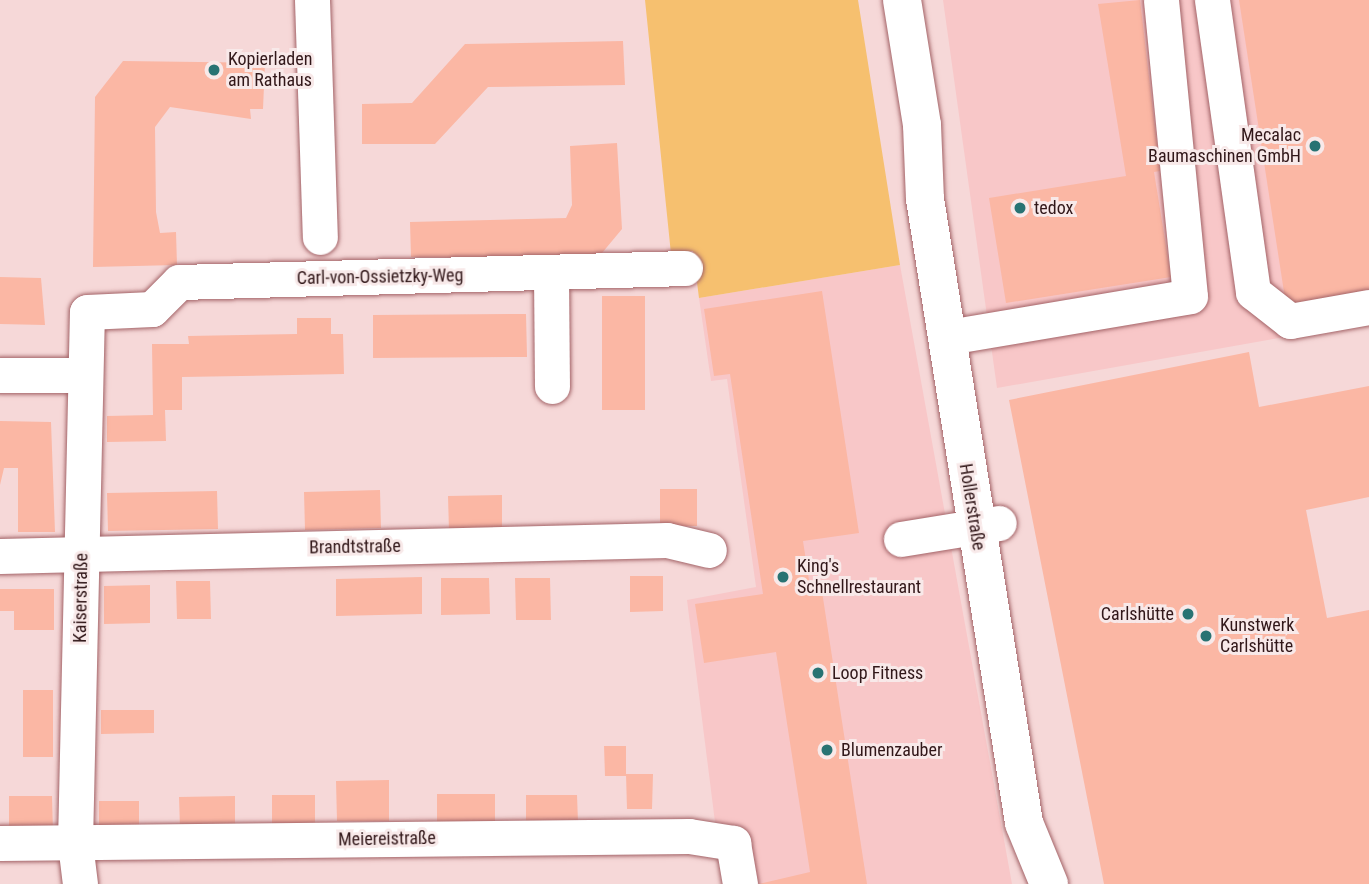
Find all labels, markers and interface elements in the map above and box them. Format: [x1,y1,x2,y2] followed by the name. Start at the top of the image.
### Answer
[228,49,312,92] place label: Kopierladen am Rathaus
[206,62,222,78] marker: Kopierladen am Rathaus
[1148,125,1301,168] place label: Mecalac Baumaschinen GmbH
[1307,138,1323,154] marker: Mecalac Baumaschinen GmbH
[1034,197,1073,219] place label: tedox
[1012,200,1028,216] marker: tedox
[297,265,463,289] street label: Carl-von-Ossietzky-Weg
[954,462,990,552] street label: Hollerstraße
[309,535,401,559] street label: Brandtstraße
[69,553,93,643] street label: Kaiserstraße
[797,556,921,598] place label: King's Schnellrestaurant
[775,569,791,585] marker: King's Schnellrestaurant
[1101,603,1174,625] place label: Carlshütte
[1180,606,1196,622] marker: Carlshütte
[1220,615,1294,658] place label: Kunstwerk Carlshütte
[1198,628,1214,644] marker: Kunstwerk Carlshütte
[832,662,923,684] place label: Loop Fitness
[810,665,826,681] marker: Loop Fitness
[841,739,942,761] place label: Blumenzauber
[819,742,835,758] marker: Blumenzauber
[338,827,436,851] street label: Meiereistraße

